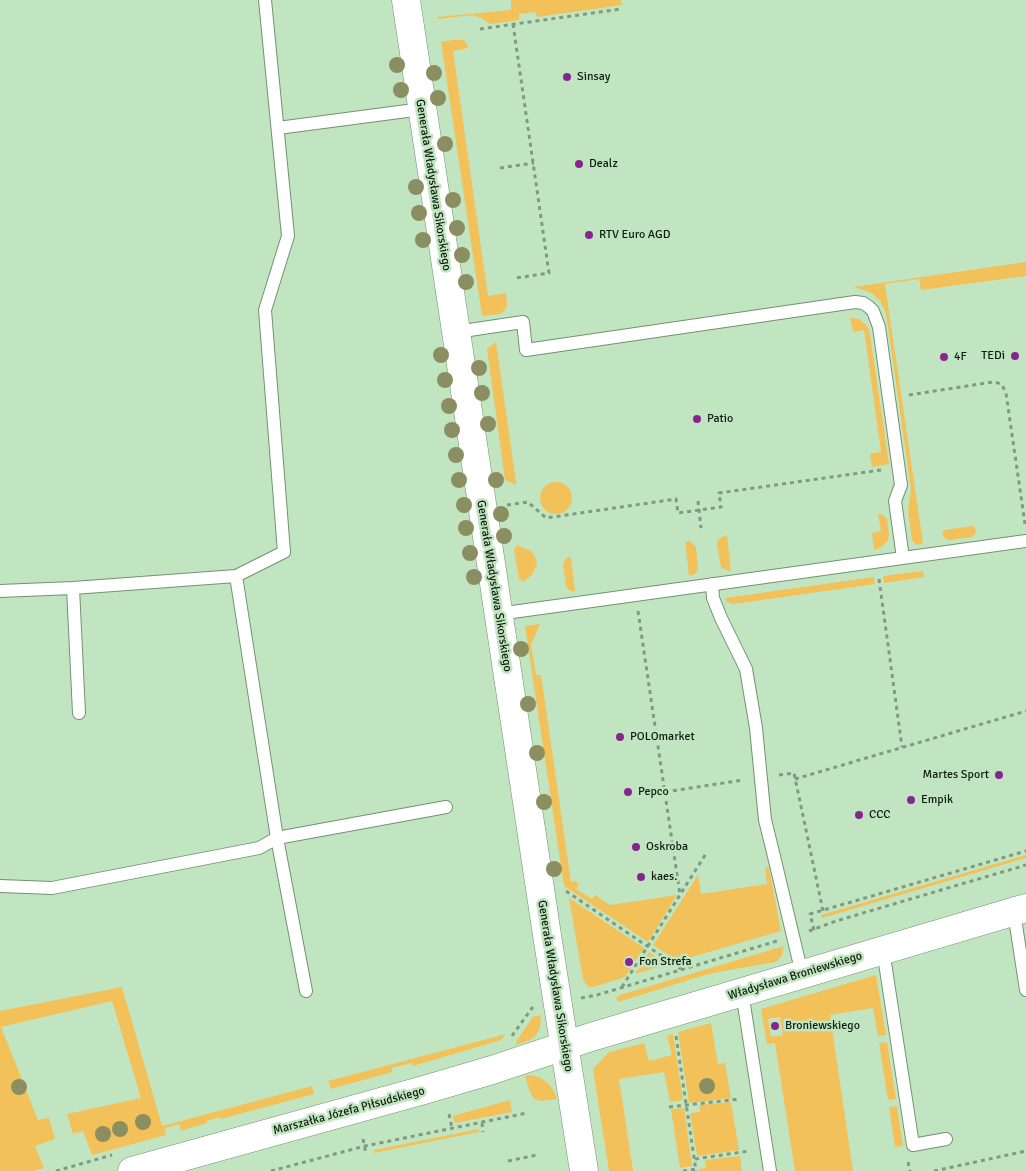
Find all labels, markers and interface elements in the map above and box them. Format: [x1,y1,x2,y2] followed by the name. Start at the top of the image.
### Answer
[577,70,610,84] place label: Sinsay
[561,71,573,83] marker: Sinsay
[412,98,454,272] street label: Generała Władysława Sikorskiego
[589,157,618,171] place label: Dealz
[573,158,585,170] marker: Dealz
[599,228,670,242] place label: RTV Euro AGD
[583,229,595,241] marker: RTV Euro AGD
[981,349,1005,363] place label: TEDi
[954,350,967,364] place label: 4F
[1009,350,1021,362] marker: TEDi
[938,351,950,363] marker: 4F
[707,412,733,426] place label: Patio
[691,413,703,425] marker: Patio
[473,499,515,673] street label: Generała Władysława Sikorskiego
[630,730,695,744] place label: POLOmarket
[614,731,626,743] marker: POLOmarket
[922,768,989,782] place label: Martes Sport
[993,769,1005,781] marker: Martes Sport
[638,785,669,799] place label: Pepco
[622,786,634,798] marker: Pepco
[921,793,953,807] place label: Empik
[905,794,917,806] marker: Empik
[869,808,891,822] place label: CCC
[853,809,865,821] marker: CCC
[646,840,688,854] place label: Oskroba
[630,841,642,853] marker: Oskroba
[651,870,677,884] place label: kaes.
[635,871,647,883] marker: kaes.
[534,899,576,1073] street label: Generała Władysława Sikorskiego
[726,949,864,1003] street label: Władysława Broniewskiego
[639,955,692,969] place label: Fon Strefa
[623,956,635,968] marker: Fon Strefa
[785,1019,860,1033] place label: Broniewskiego
[769,1020,781,1032] marker: Broniewskiego
[272,1084,426,1138] street label: Marszałka Józefa Piłsudskiego

